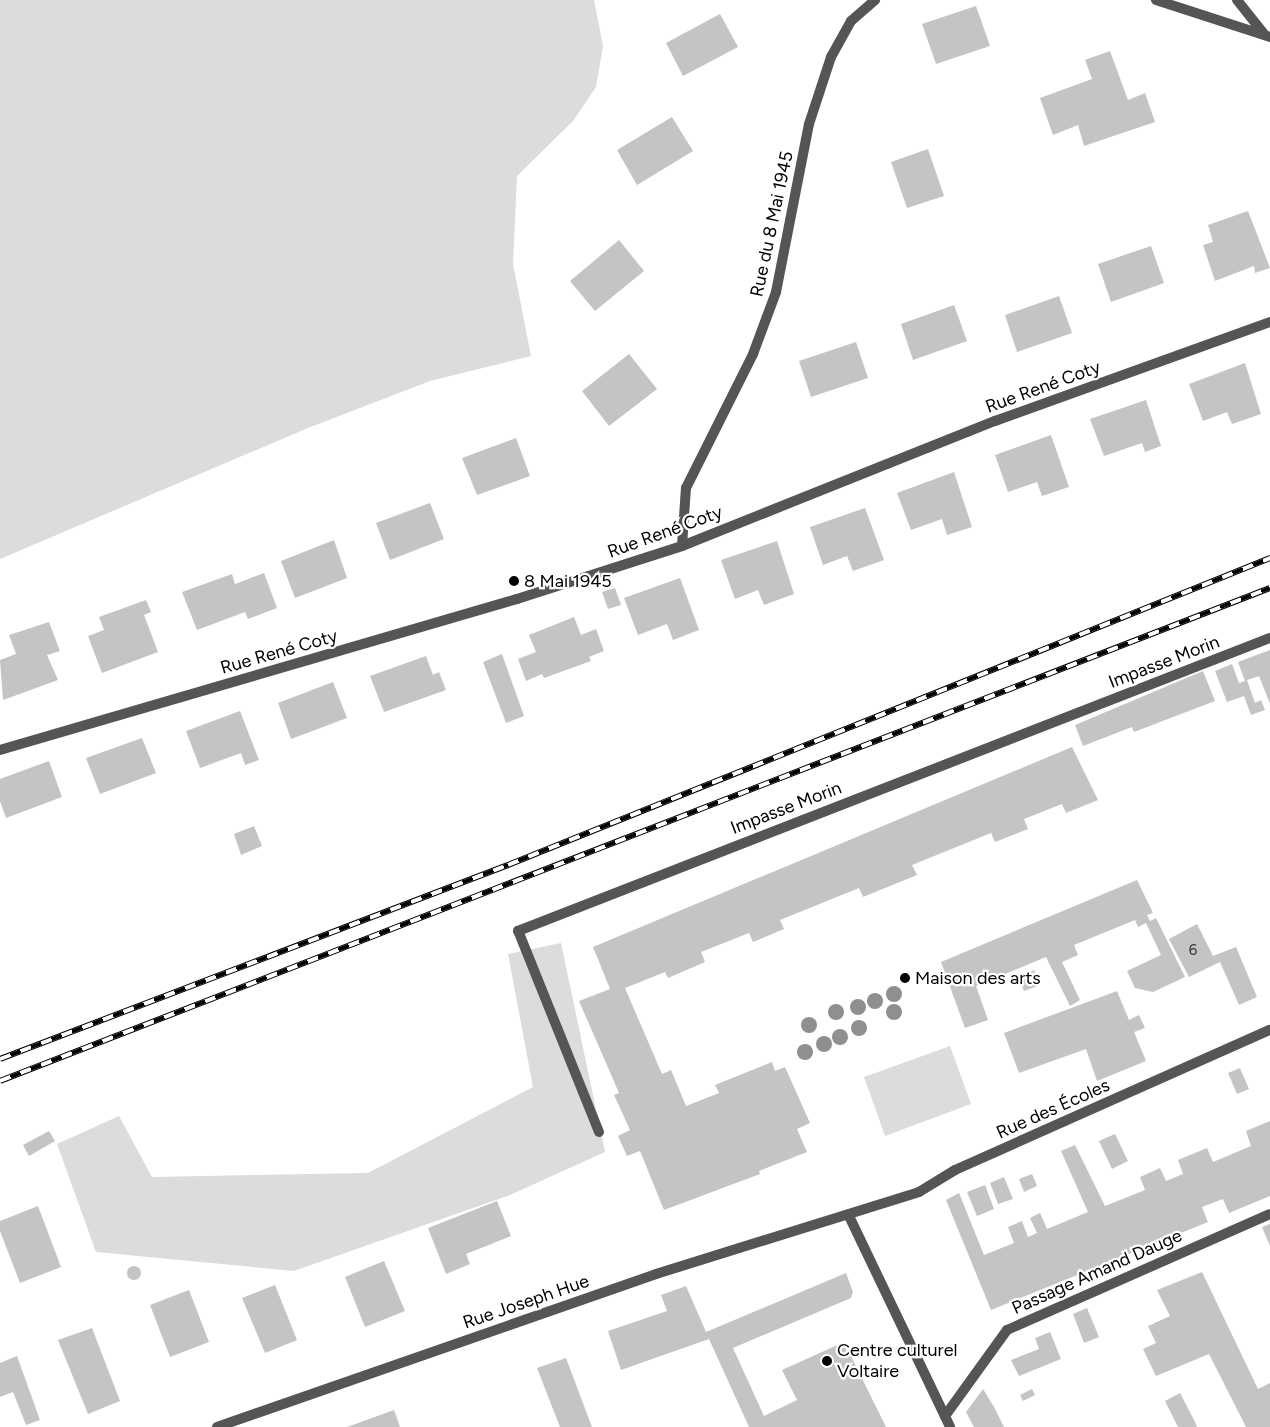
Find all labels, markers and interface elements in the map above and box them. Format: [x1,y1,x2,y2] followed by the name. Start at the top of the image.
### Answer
[746,149,798,299] street label: Rue du 8 Mai 1945
[983,356,1103,418] street label: Rue René Coty
[605,501,725,563] street label: Rue René Coty
[524,570,612,592] place label: 8 Mai 1945
[508,575,520,587] marker: 8 Mai 1945
[218,625,340,679] street label: Rue René Coty
[1106,631,1222,693] street label: Impasse Morin
[728,777,844,839] street label: Impasse Morin
[1189,942,1197,960] house number: 6
[915,967,1041,989] place label: Maison des arts
[899,972,911,984] marker: Maison des arts
[993,1074,1113,1144] street label: Rue des Écoles
[1009,1225,1185,1319] street label: Passage Amand Dauge
[460,1270,592,1334] street label: Rue Joseph Hue
[837,1340,957,1382] place label: Centre culturel Voltaire
[821,1355,833,1367] marker: Centre culturel Voltaire

